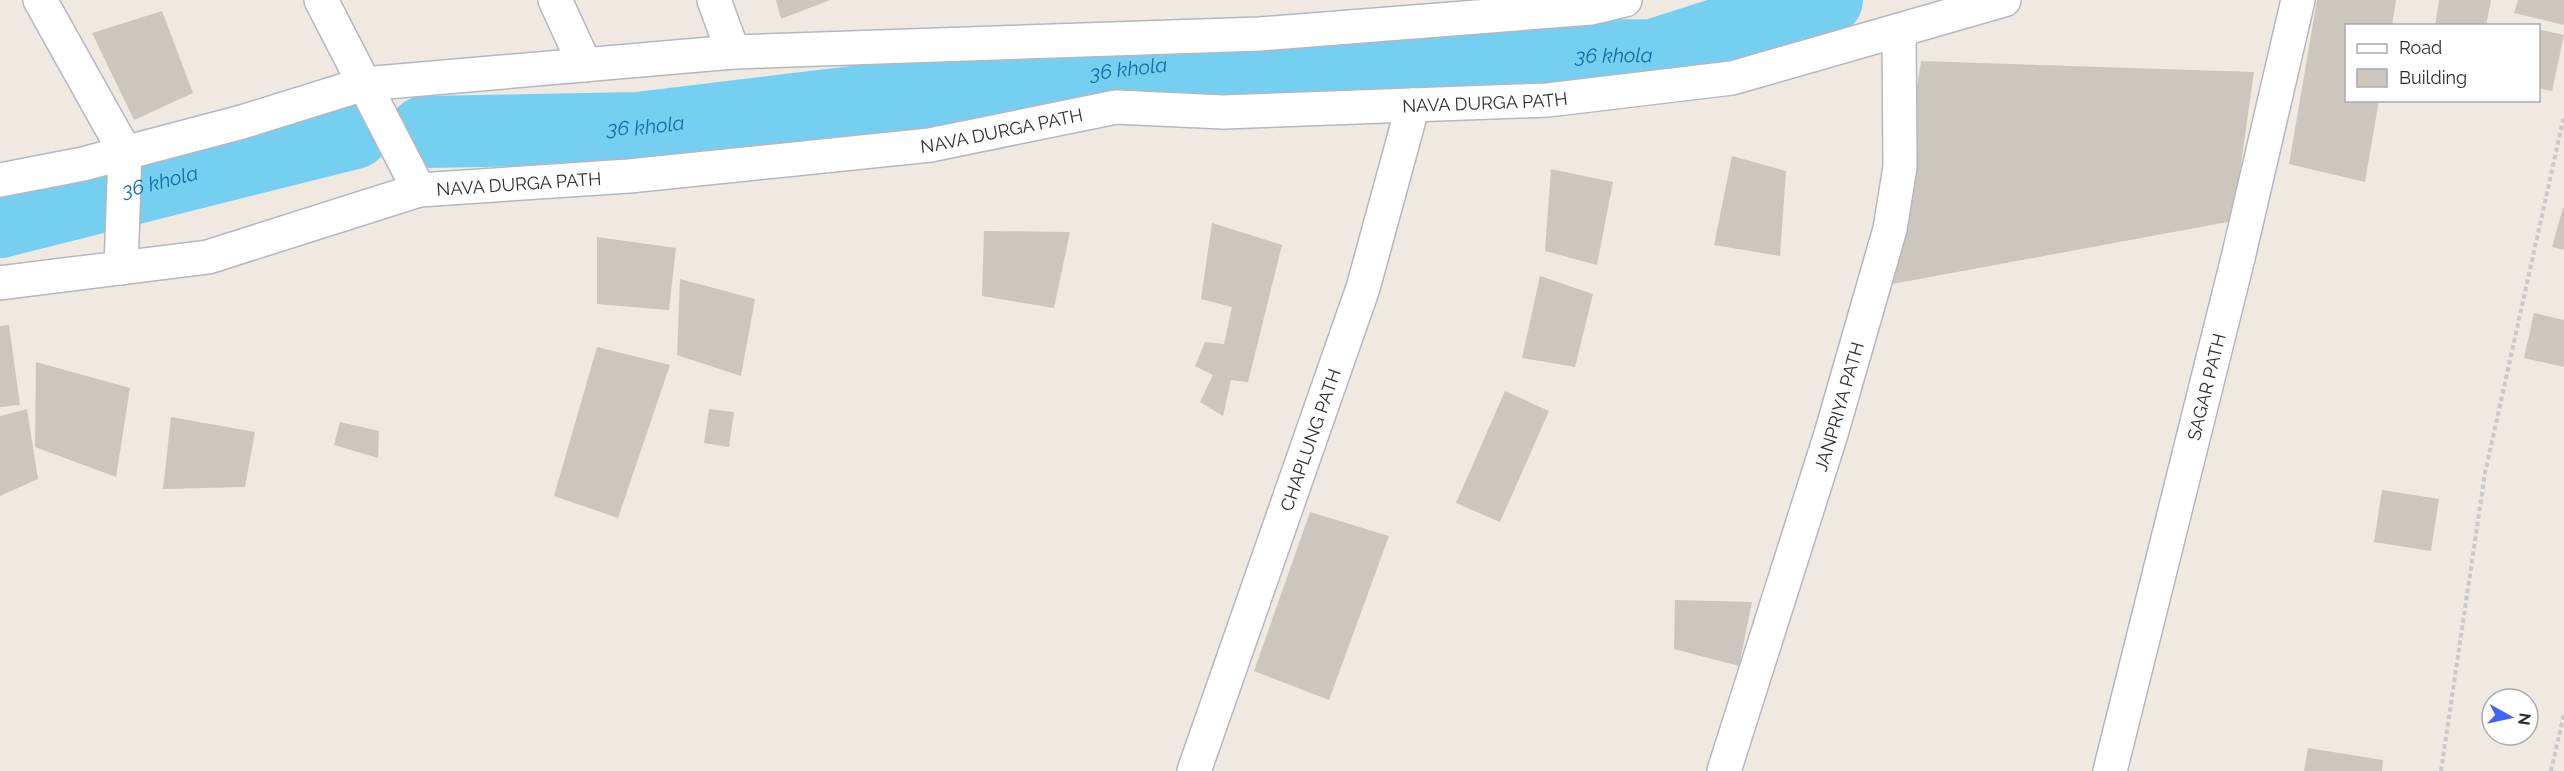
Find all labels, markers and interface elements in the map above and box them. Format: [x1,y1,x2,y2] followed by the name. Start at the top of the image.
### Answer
[2345,24,2540,102] legend
[2399,37,2442,58] text: Road
[1574,43,1653,68] water label: 36 khola
[1087,52,1168,86] water label: 36 khola
[2399,67,2467,88] text: Building
[1402,87,1569,116] street label: NAVA DURGA PATH
[919,104,1085,156] street label: NAVA DURGA PATH
[606,110,686,141] water label: 36 khola
[119,161,201,203] water label: 36 khola
[436,167,602,199] street label: NAVA DURGA PATH
[2182,331,2229,442] street label: SAGAR PATH
[1809,339,1867,474] street label: JANPRIYA PATH
[1275,366,1345,514] street label: CHAPLUNG PATH
[2480,687,2540,747] north arrow
[2514,712,2535,726] text: N

